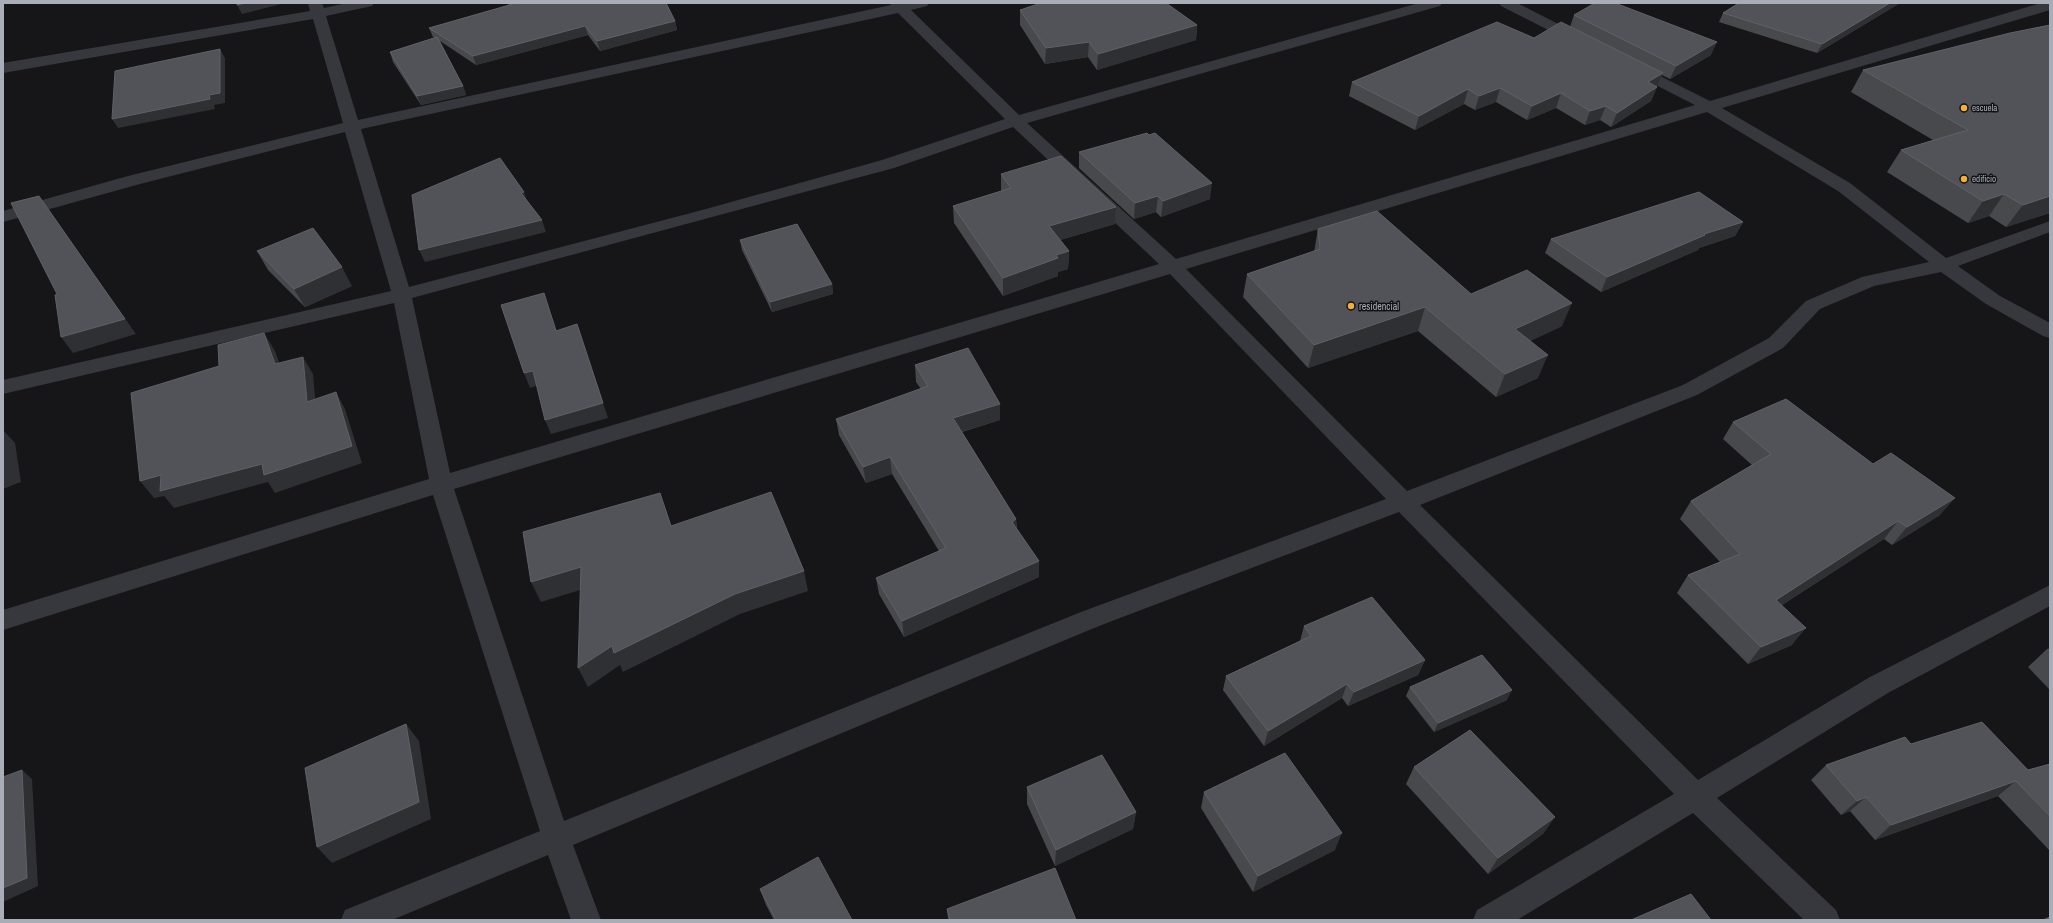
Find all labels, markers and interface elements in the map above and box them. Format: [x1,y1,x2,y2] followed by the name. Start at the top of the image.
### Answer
[1972,102,1997,114] place label: escuela
[1959,103,1969,113] marker: escuela
[1972,173,1996,185] place label: edificio
[1959,174,1969,184] marker: edificio
[1359,300,1399,313] place label: residencial
[1346,301,1356,311] marker: residencial

